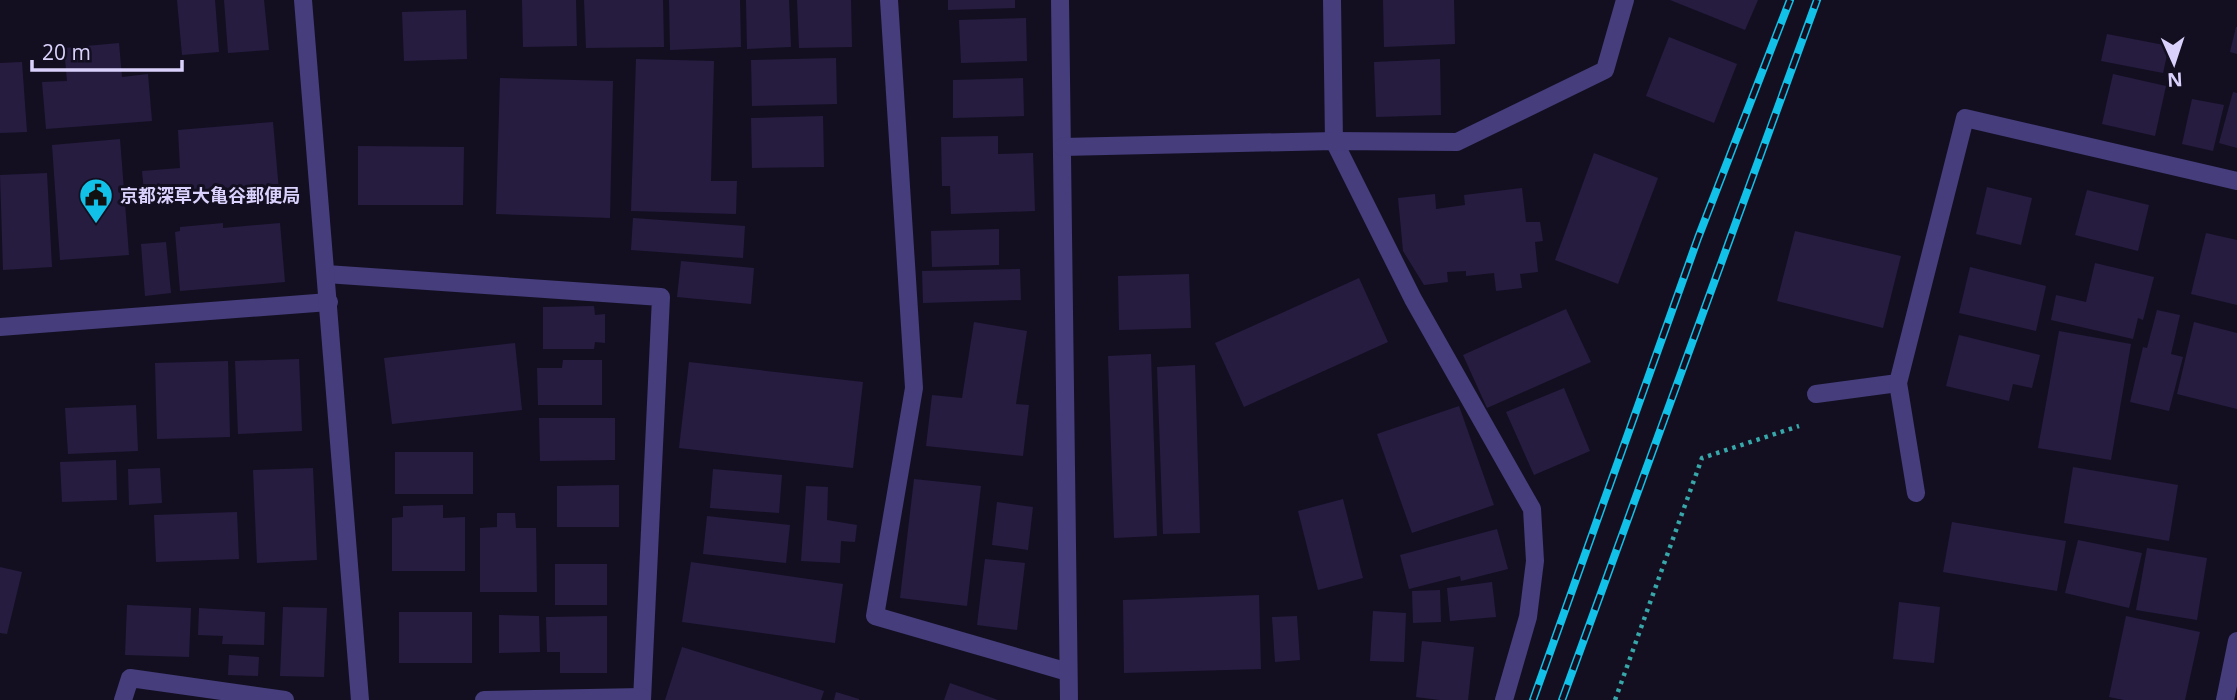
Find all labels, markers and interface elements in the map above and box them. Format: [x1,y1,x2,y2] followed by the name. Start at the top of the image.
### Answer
[32,28,182,72] scale bar
[2139,28,2209,98] north arrow
[42,38,91,66] text: 20 m
[2166,67,2183,93] text: N
[77,176,115,225] public building icon: 京都深草大亀谷郵便局
[120,183,300,207] place label: 京都深草大亀谷郵便局

